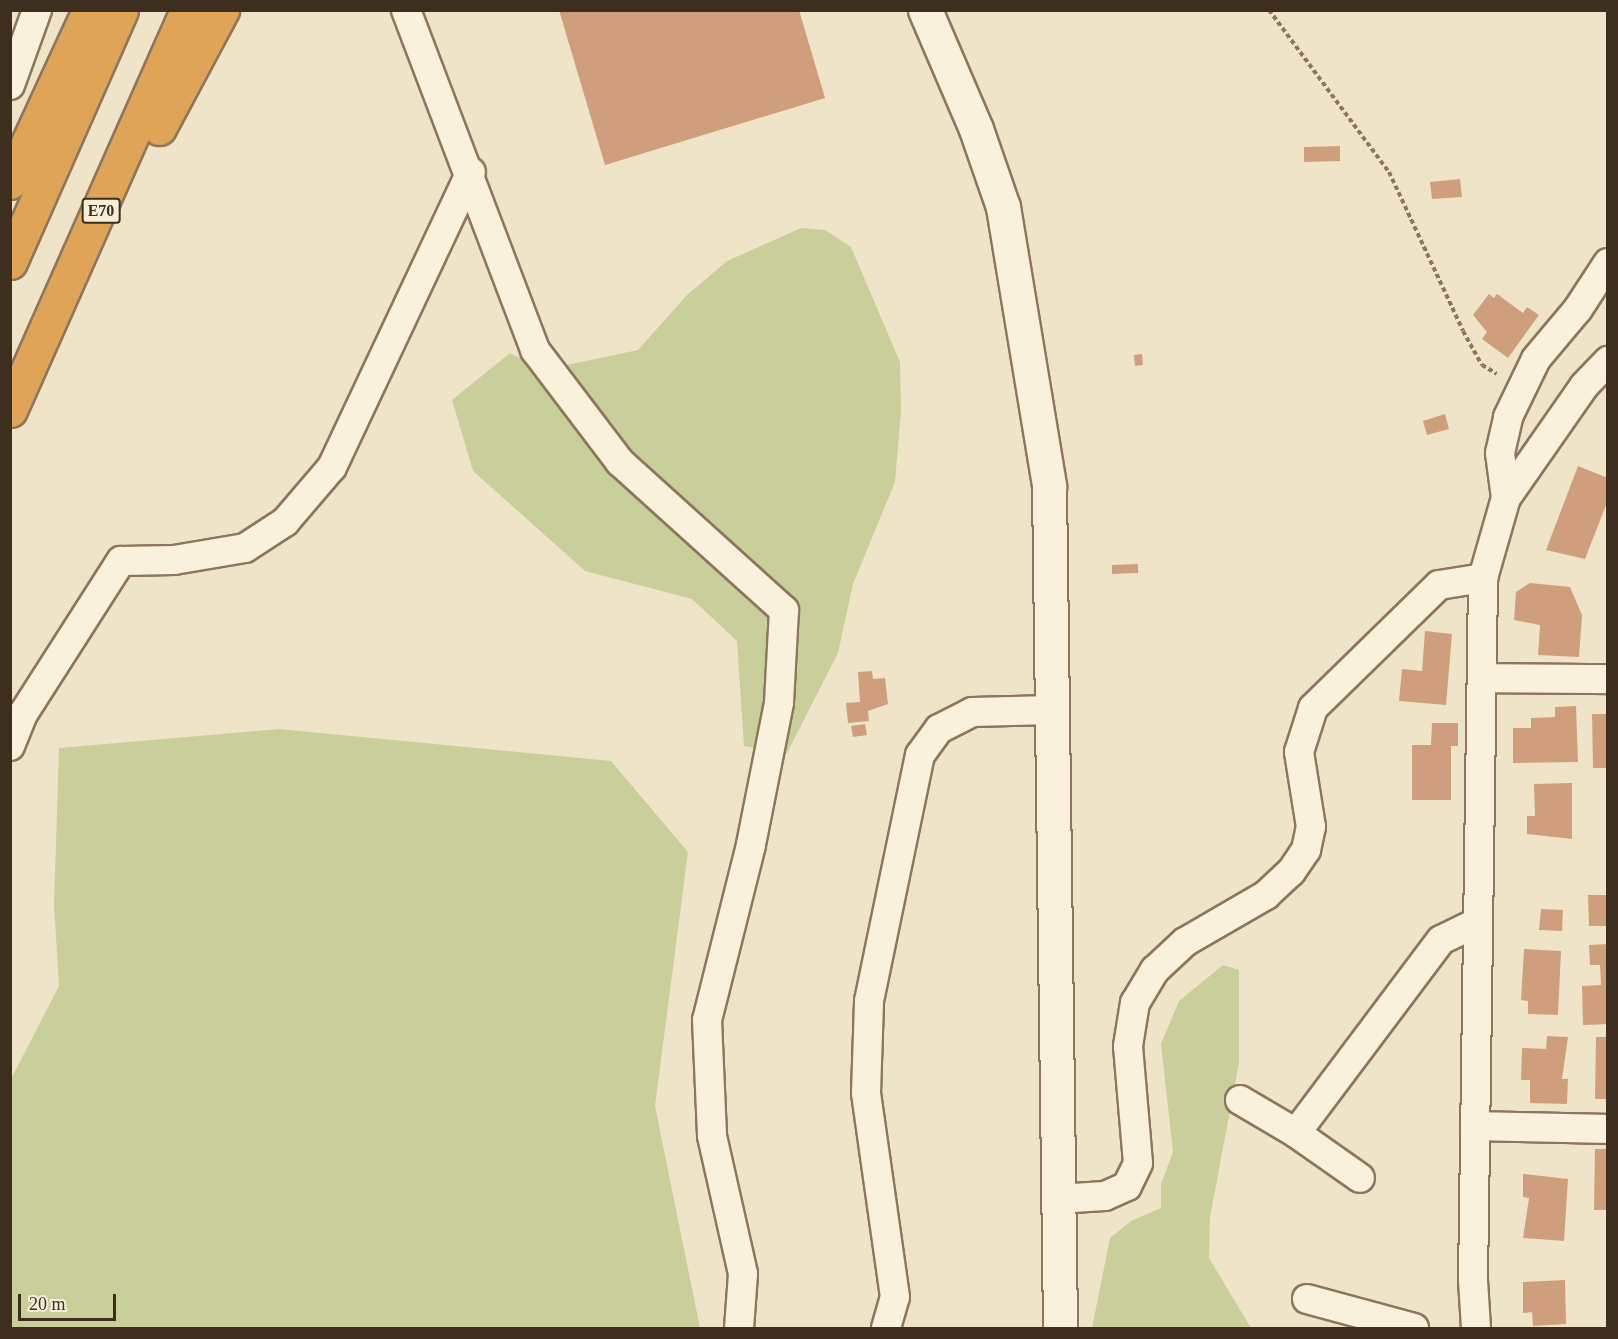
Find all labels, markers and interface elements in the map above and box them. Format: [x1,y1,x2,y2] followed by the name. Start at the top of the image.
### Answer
[82,198,120,224] road number: E70
[21,1282,118,1320] scale bar
[29,1294,66,1314] text: 20 m

